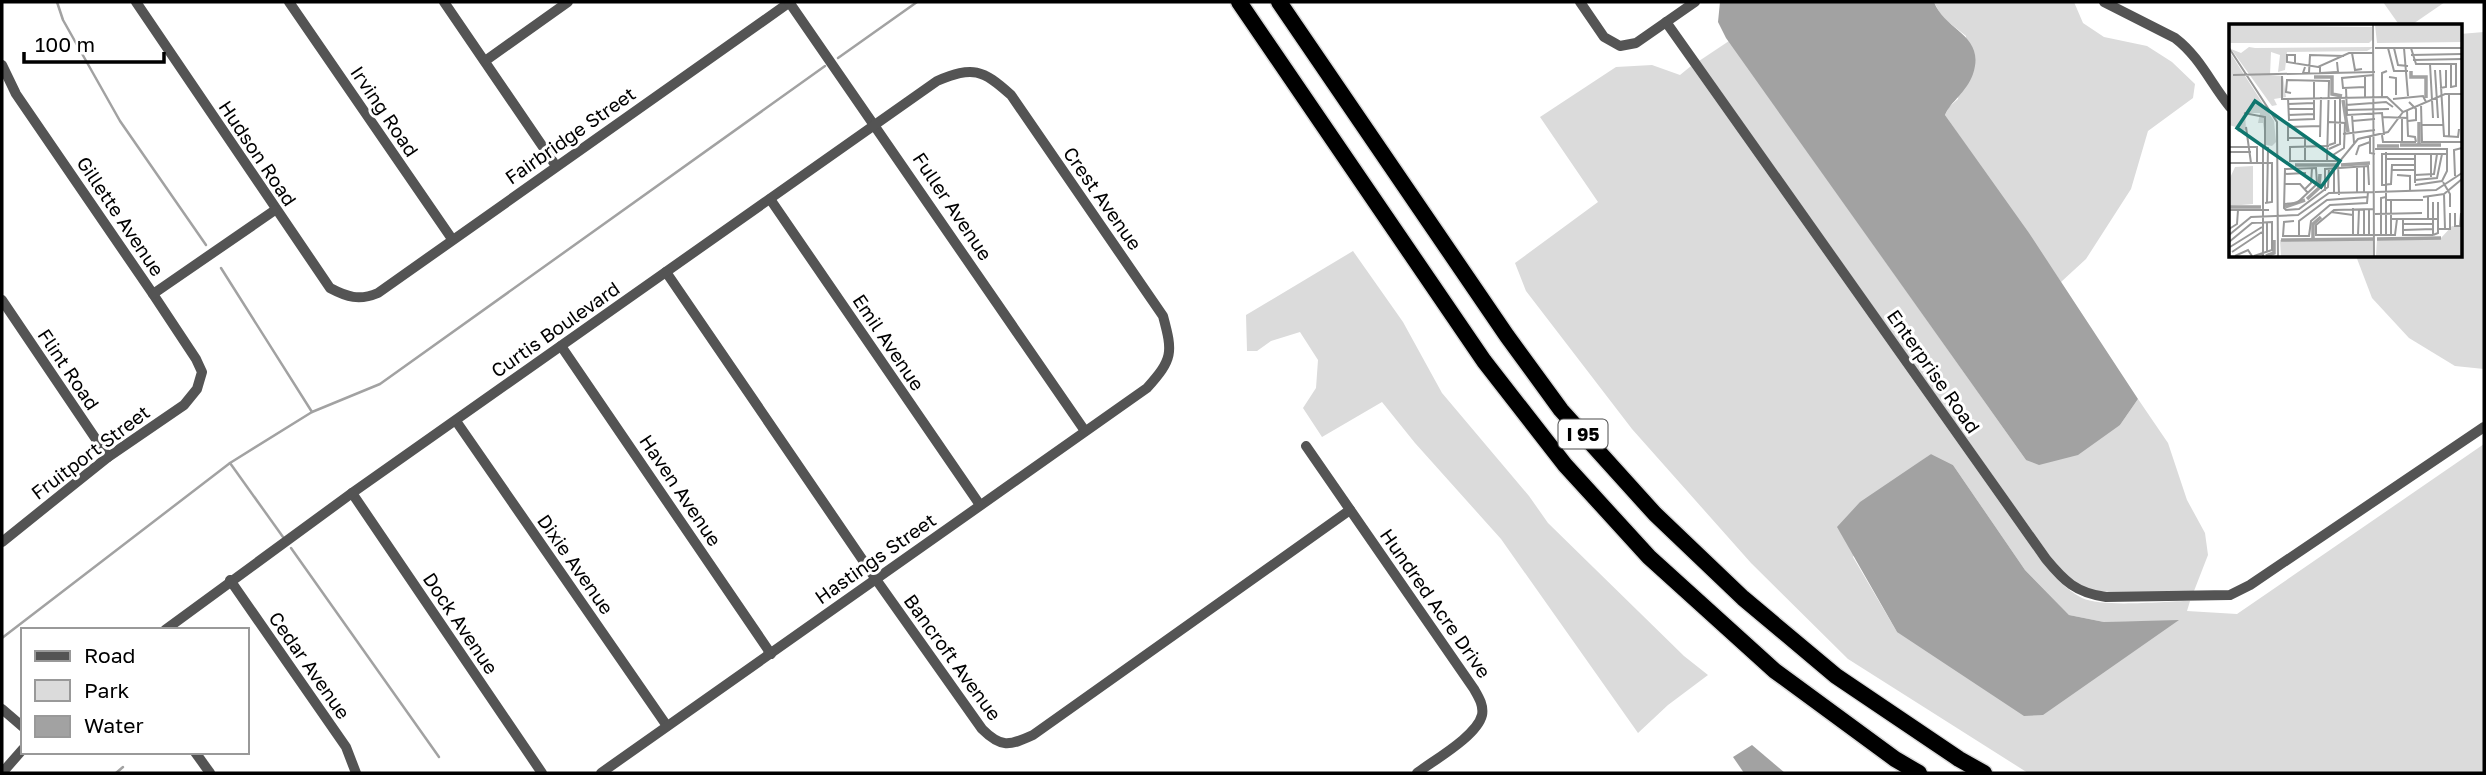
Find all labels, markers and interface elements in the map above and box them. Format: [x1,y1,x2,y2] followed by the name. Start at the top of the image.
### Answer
[24,21,164,65] scale bar
[2229,24,2462,257] inset map
[35,31,95,57] text: 100 m
[346,61,424,161] street label: Irving Road
[500,81,640,189] street label: Fairbridge Street
[214,96,302,210] street label: Hudson Road
[1059,142,1147,254] street label: Crest Avenue
[909,148,997,264] street label: Fuller Avenue
[73,152,169,280] street label: Gillette Avenue
[486,276,624,382] street label: Curtis Boulevard
[848,289,930,395] street label: Emil Avenue
[1883,305,1985,437] street label: Enterprise Road
[33,324,105,414] street label: Flint Road
[26,400,154,504] street label: Fruitport Street
[1558,420,1608,448] road number: I 95
[635,430,727,550] street label: Haven Avenue
[810,508,940,608] street label: Hastings Street
[533,510,619,618] street label: Dixie Avenue
[1376,524,1496,682] street label: Hundred Acre Drive
[419,568,503,678] street label: Dock Avenue
[899,589,1007,725] street label: Bancroft Avenue
[265,607,355,723] street label: Cedar Avenue
[21,628,248,754] legend
[84,642,135,668] text: Road
[84,677,130,703] text: Park
[84,712,144,738] text: Water

